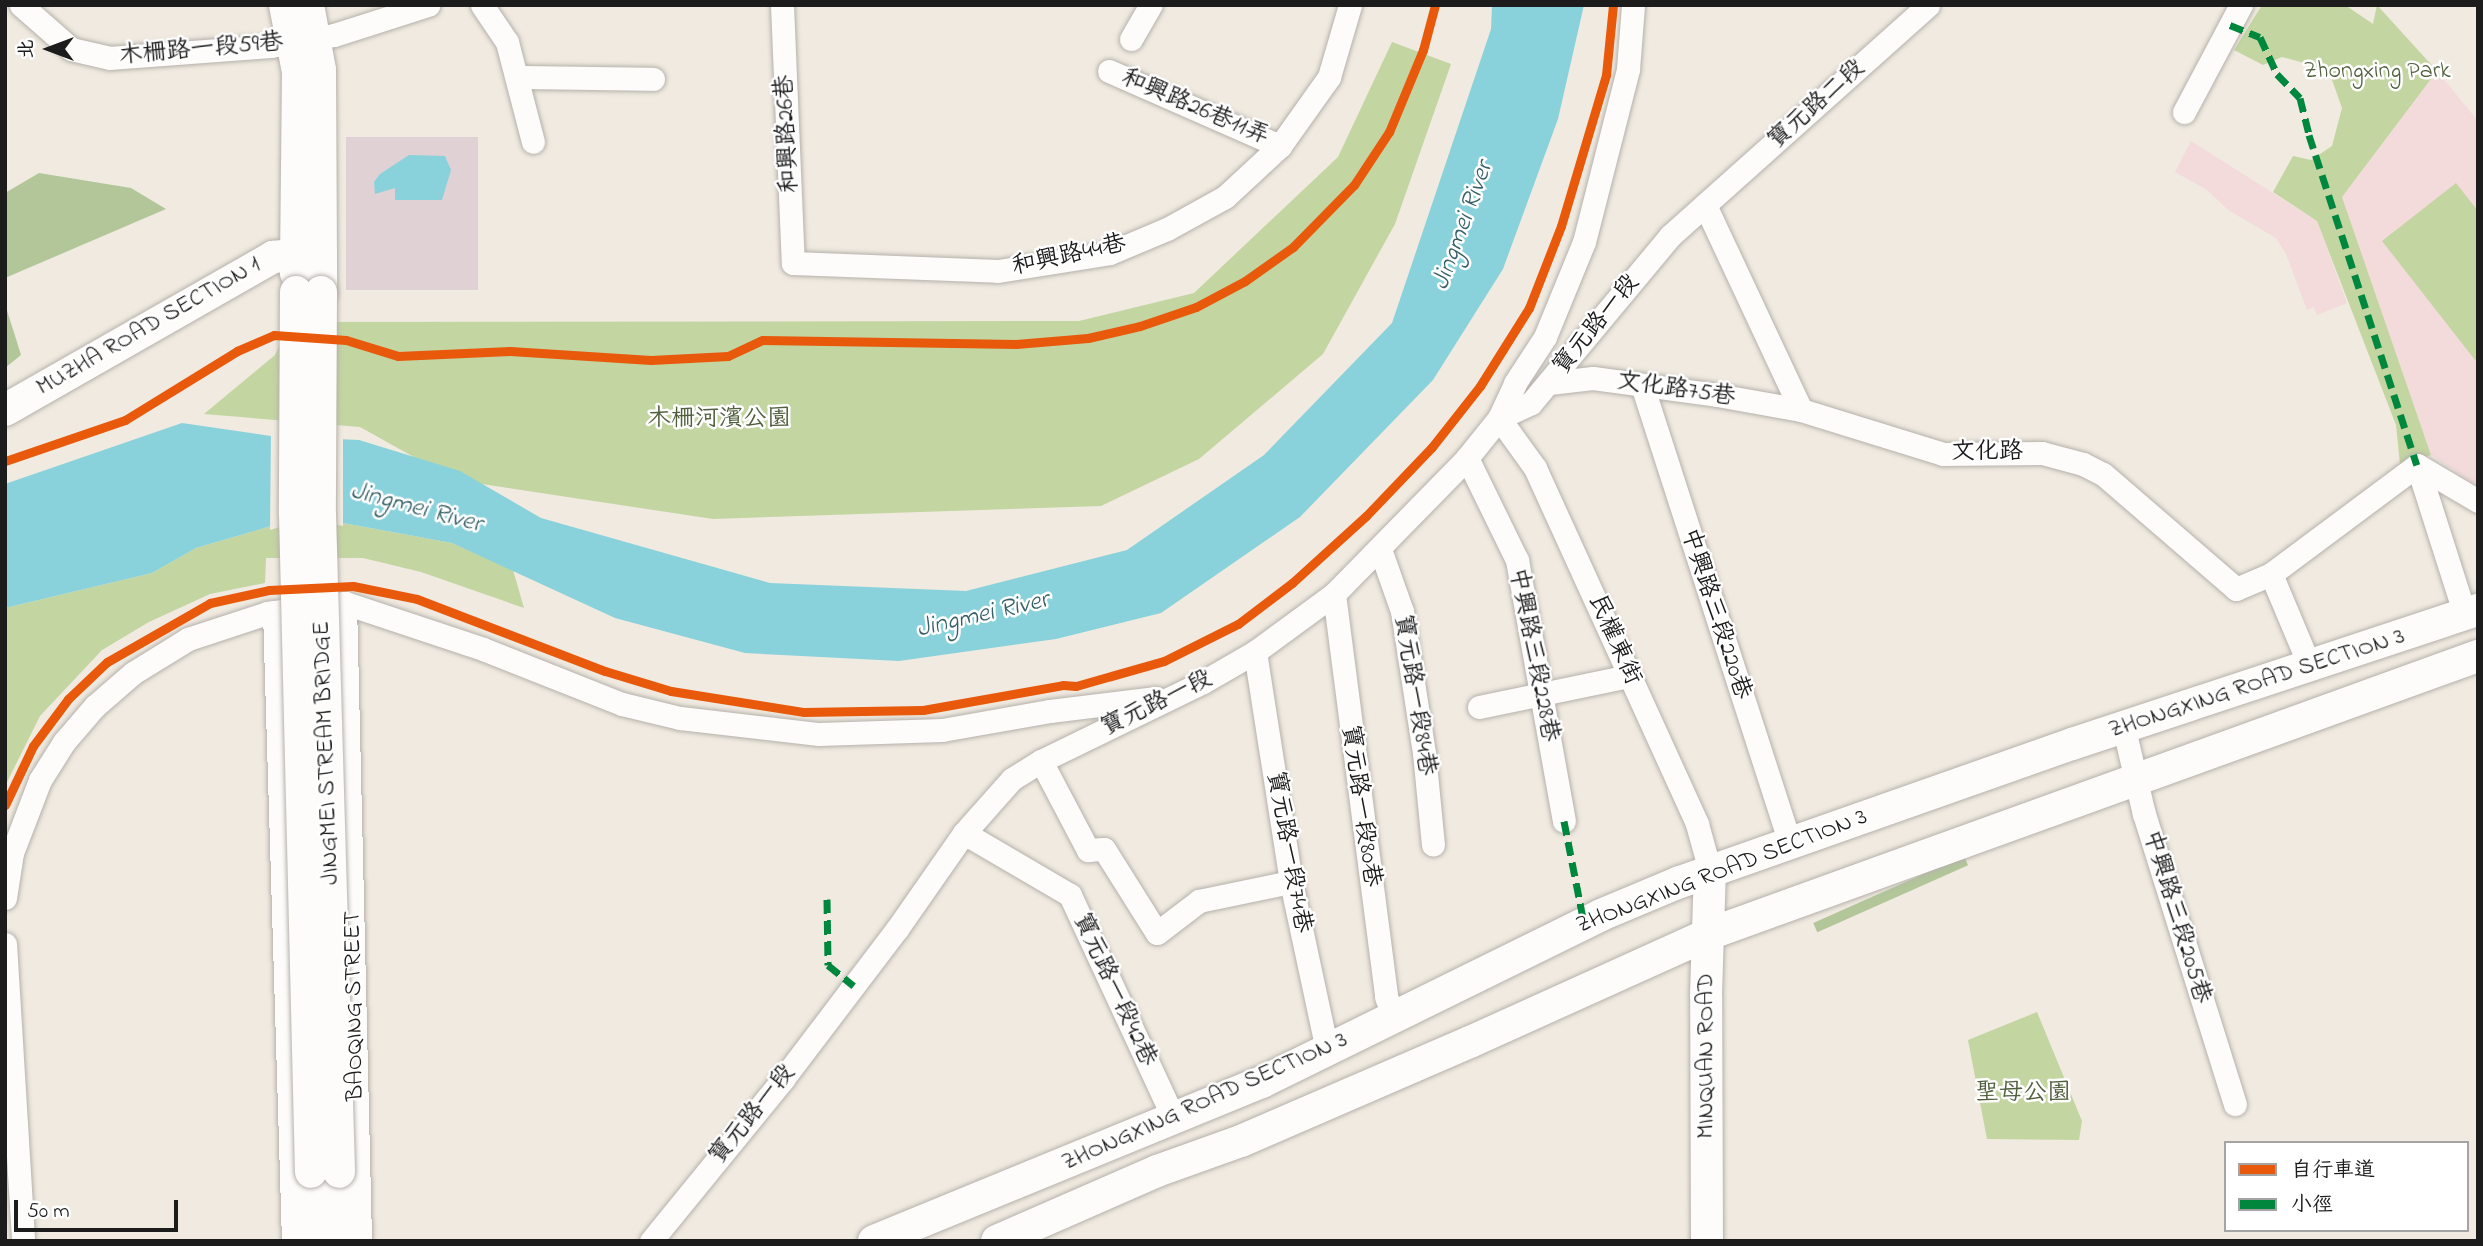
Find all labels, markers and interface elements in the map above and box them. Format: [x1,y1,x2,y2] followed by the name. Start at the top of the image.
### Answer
[14,14,84,84] north arrow
[118,28,284,72] street label: 木柵路一段59巷
[14,40,41,59] text: 北
[1763,54,1871,156] street label: 寶元路二段
[2303,58,2451,86] park label: Zhongxing Park
[1117,64,1273,152] street label: 和興路26巷11弄
[771,74,805,194] street label: 和興路26巷
[1426,157,1502,295] water label: Jingmei River
[1009,230,1129,282] street label: 和興路44巷
[32,251,266,403] street label: MUZHA ROAD SECTION 1
[1548,269,1646,381] street label: 寶元路一段
[1615,367,1737,413] street label: 文化路75巷
[647,406,791,434] park label: 木柵河濱公園
[1951,439,2023,467] street label: 文化路
[347,477,485,541] water label: Jingmei River
[1674,525,1756,703] street label: 中興路三段220巷
[1502,565,1564,745] street label: 中興路三段228巷
[914,586,1052,646] water label: Jingmei River
[1581,590,1647,690] street label: 民權東街
[1387,612,1441,778] street label: 寶元路一段84巷
[308,621,346,885] street label: JINGMEI STREAM BRIDGE
[2105,623,2409,745] street label: ZHONGXING ROAD SECTION 3
[1097,665,1217,743] street label: 寶元路一段
[1334,723,1386,889] street label: 寶元路一段80巷
[1260,769,1316,935] street label: 寶元路一段74巷
[1572,803,1872,941] street label: ZHONGXING ROAD SECTION 3
[2136,827,2216,1007] street label: 中興路三段205巷
[1066,909,1162,1071] street label: 寶元路一段42巷
[339,911,371,1101] street label: BAOQING STREET
[1693,973,1721,1139] street label: MINQUAN ROAD
[1058,1026,1352,1178] street label: ZHONGXING ROAD SECTION 3
[704,1059,802,1171] street label: 寶元路一段
[1975,1080,2071,1108] park label: 聖母公園
[2224,1141,2469,1232] legend
[2291,1156,2375,1186] text: 自行車道
[18,1186,182,1230] scale bar
[2291,1191,2333,1221] text: 小徑
[27,1197,70,1227] text: 50 m

